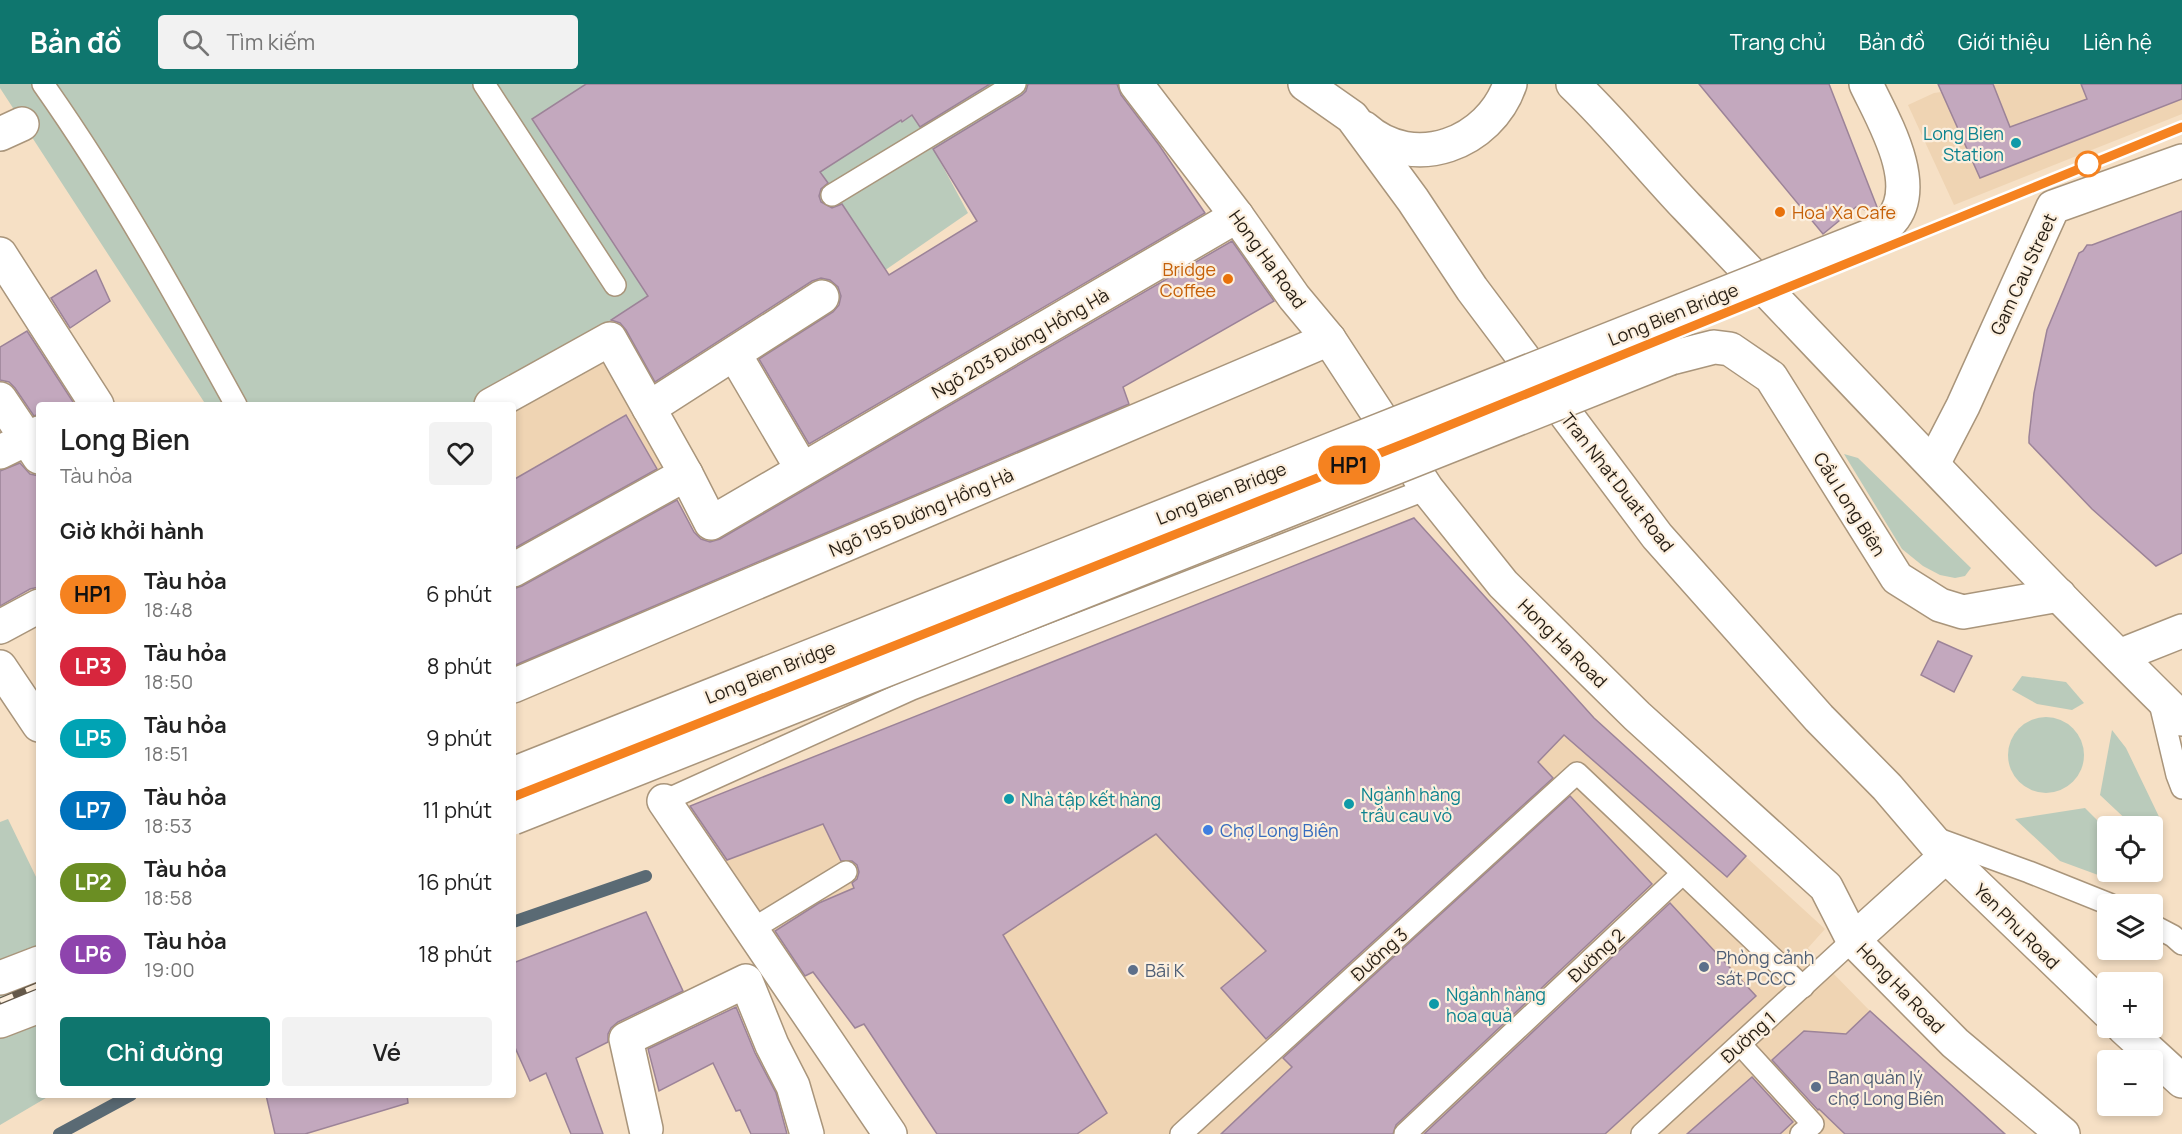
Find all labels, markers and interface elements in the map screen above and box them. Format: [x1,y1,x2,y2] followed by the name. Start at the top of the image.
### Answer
[158,15,578,69] search box
[30,23,122,61] text: Bản đồ
[179,26,212,59] icon: search
[227,27,315,57] text: Tìm kiếm
[1730,28,1826,56] text: Trang chủ
[1859,28,1925,56] text: Bản đồ
[1958,28,2050,56] text: Giới thiệu
[2083,28,2152,56] text: Liên hệ
[1923,121,2004,166] place label: Long Bien Station
[2009,136,2023,150] marker: Long Bien Station
[2075,151,2101,177] unlabelled marker
[1792,200,1896,224] place label: Hoa' Xa Cafe
[1224,205,1312,313] street label: Hong Ha Road
[1773,205,1787,219] marker: Hoa' Xa Cafe
[1984,209,2062,339] street label: Gam Cau Street
[1160,257,1216,302] place label: Bridge Coffee
[1221,272,1235,286] marker: Bridge Coffee
[1604,277,1742,351] street label: Long Bien Bridge
[927,282,1113,404] street label: Ngõ 203 Đường Hồng Hà
[1556,408,1680,556] street label: Tran Nhat Duat Road
[60,420,190,458] text: Long Bien
[429,422,492,485] button: heart
[1314,446,1384,484] line badge: HP1
[1809,448,1891,560] street label: Cầu Long Biên
[1330,451,1368,479] text: HP1
[1152,456,1290,530] street label: Long Bien Bridge
[60,462,132,489] text: Tàu hỏa
[825,462,1017,562] street label: Ngõ 195 Đường Hồng Hà
[60,516,204,546] text: Giờ khởi hành
[144,566,227,596] text: Tàu hỏa
[426,579,492,609] text: 6 phút
[74,580,112,608] text: HP1
[1513,593,1613,693] street label: Hong Ha Road
[144,596,193,623] text: 18:48
[701,635,839,709] street label: Long Bien Bridge
[144,638,227,668] text: Tàu hỏa
[427,651,492,681] text: 8 phút
[75,652,111,680] text: LP3
[144,668,193,695] text: 18:50
[144,710,227,740] text: Tàu hỏa
[426,723,492,753] text: 9 phút
[75,724,111,752] text: LP5
[144,740,189,767] text: 18:51
[144,782,227,812] text: Tàu hỏa
[1361,782,1461,827] place label: Ngành hàng trầu cau vỏ
[1021,787,1161,811] place label: Nhà tập kết hàng
[1002,792,1016,806] marker: Nhà tập kết hàng
[422,795,492,825] text: 11 phút
[75,796,111,824] text: LP7
[1342,797,1356,811] marker: Ngành hàng trầu cau vỏ
[144,812,192,839] text: 18:53
[2097,816,2163,1116] map controls
[2097,816,2163,882] button: locate
[1220,818,1339,842] place label: Chợ Long Biên
[1201,823,1215,837] marker: Chợ Long Biên
[144,854,227,884] text: Tàu hỏa
[417,867,492,897] text: 16 phút
[74,868,112,896] text: LP2
[1969,878,2065,974] street label: Yen Phu Road
[144,884,193,911] text: 18:58
[2097,894,2163,960] button: layers
[1346,922,1412,986] street label: Đường 3
[1563,923,1629,987] street label: Đường 2
[144,926,227,956] text: Tàu hỏa
[1852,938,1950,1038] street label: Hong Ha Road
[418,939,492,969] text: 18 phút
[74,940,112,968] text: LP6
[1716,945,1814,990] place label: Phòng cảnh sát PCCC
[144,956,195,983] text: 19:00
[1145,958,1185,982] place label: Bãi K
[1697,960,1711,974] marker: Phòng cảnh sát PCCC
[1126,963,1140,977] marker: Bãi K
[2097,972,2163,1038] button: +
[1446,982,1546,1027] place label: Ngành hàng hoa quả
[1427,997,1441,1011] marker: Ngành hàng hoa quả
[1716,1006,1780,1068] street label: Đường 1
[60,1017,270,1086] button: Chỉ đường
[282,1017,492,1086] button: Vé
[2097,1050,2163,1116] button: −
[1828,1065,1944,1110] place label: Ban quản lý chợ Long Biên
[1809,1080,1823,1094] marker: Ban quản lý chợ Long Biên

